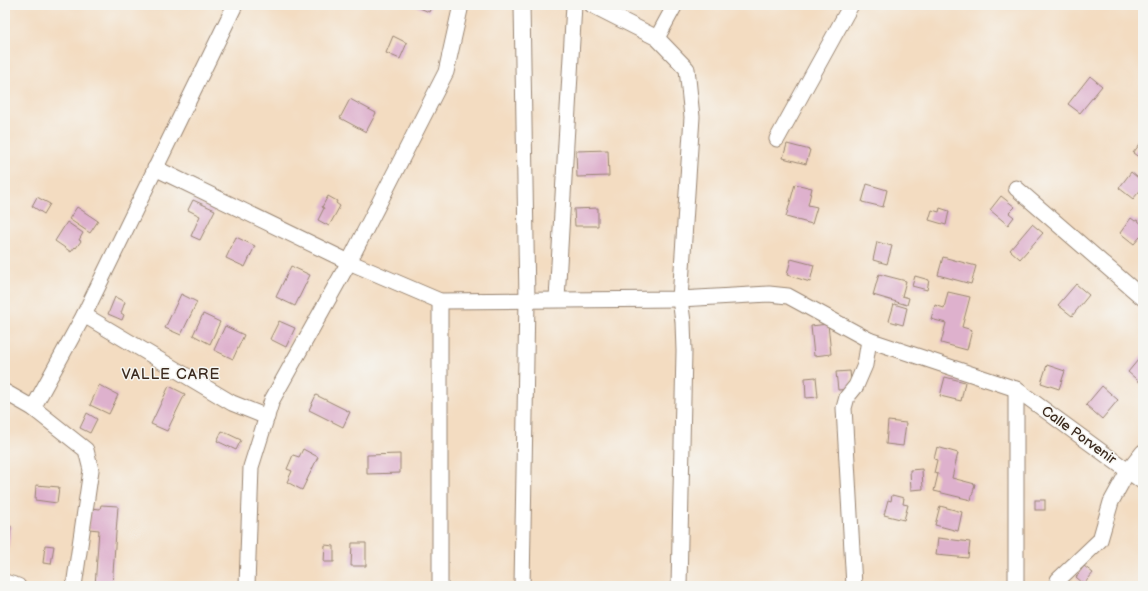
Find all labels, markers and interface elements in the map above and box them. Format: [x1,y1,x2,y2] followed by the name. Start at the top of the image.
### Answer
[122,365,220,384] district label: VALLE CARE
[1038,402,1121,468] street label: Calle Porvenir

